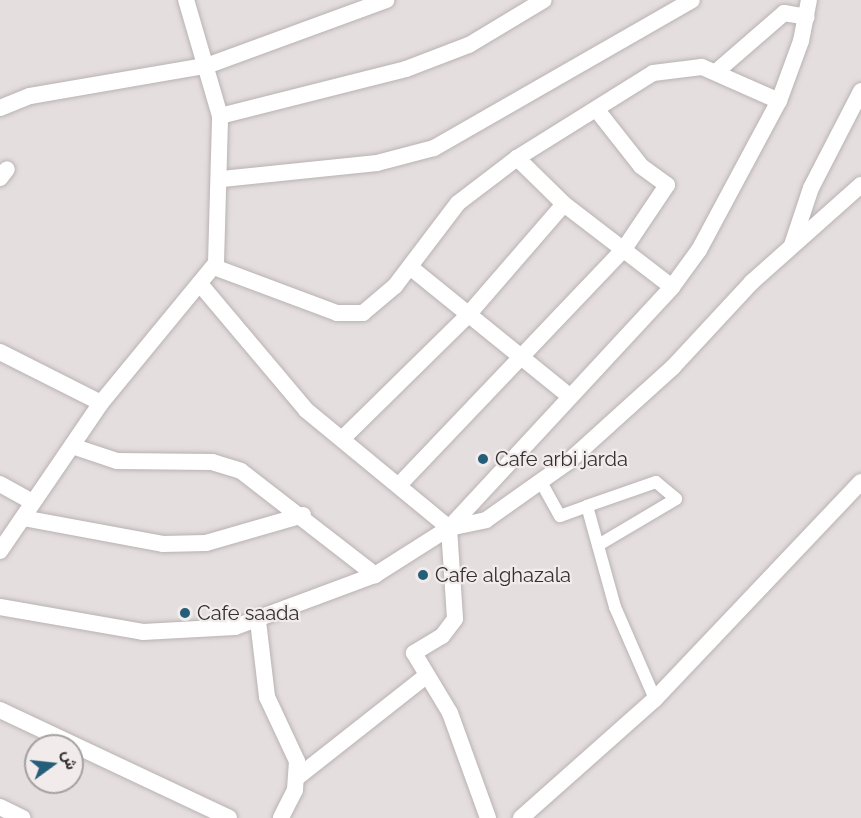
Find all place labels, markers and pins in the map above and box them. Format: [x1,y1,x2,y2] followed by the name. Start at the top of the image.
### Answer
[495,447,628,471] place label: Cafe arbi jarda
[476,452,490,466] marker: Cafe arbi jarda
[435,563,571,587] place label: Cafe alghazala
[416,568,430,582] marker: Cafe alghazala
[197,601,299,625] place label: Cafe saada
[178,606,192,620] marker: Cafe saada

